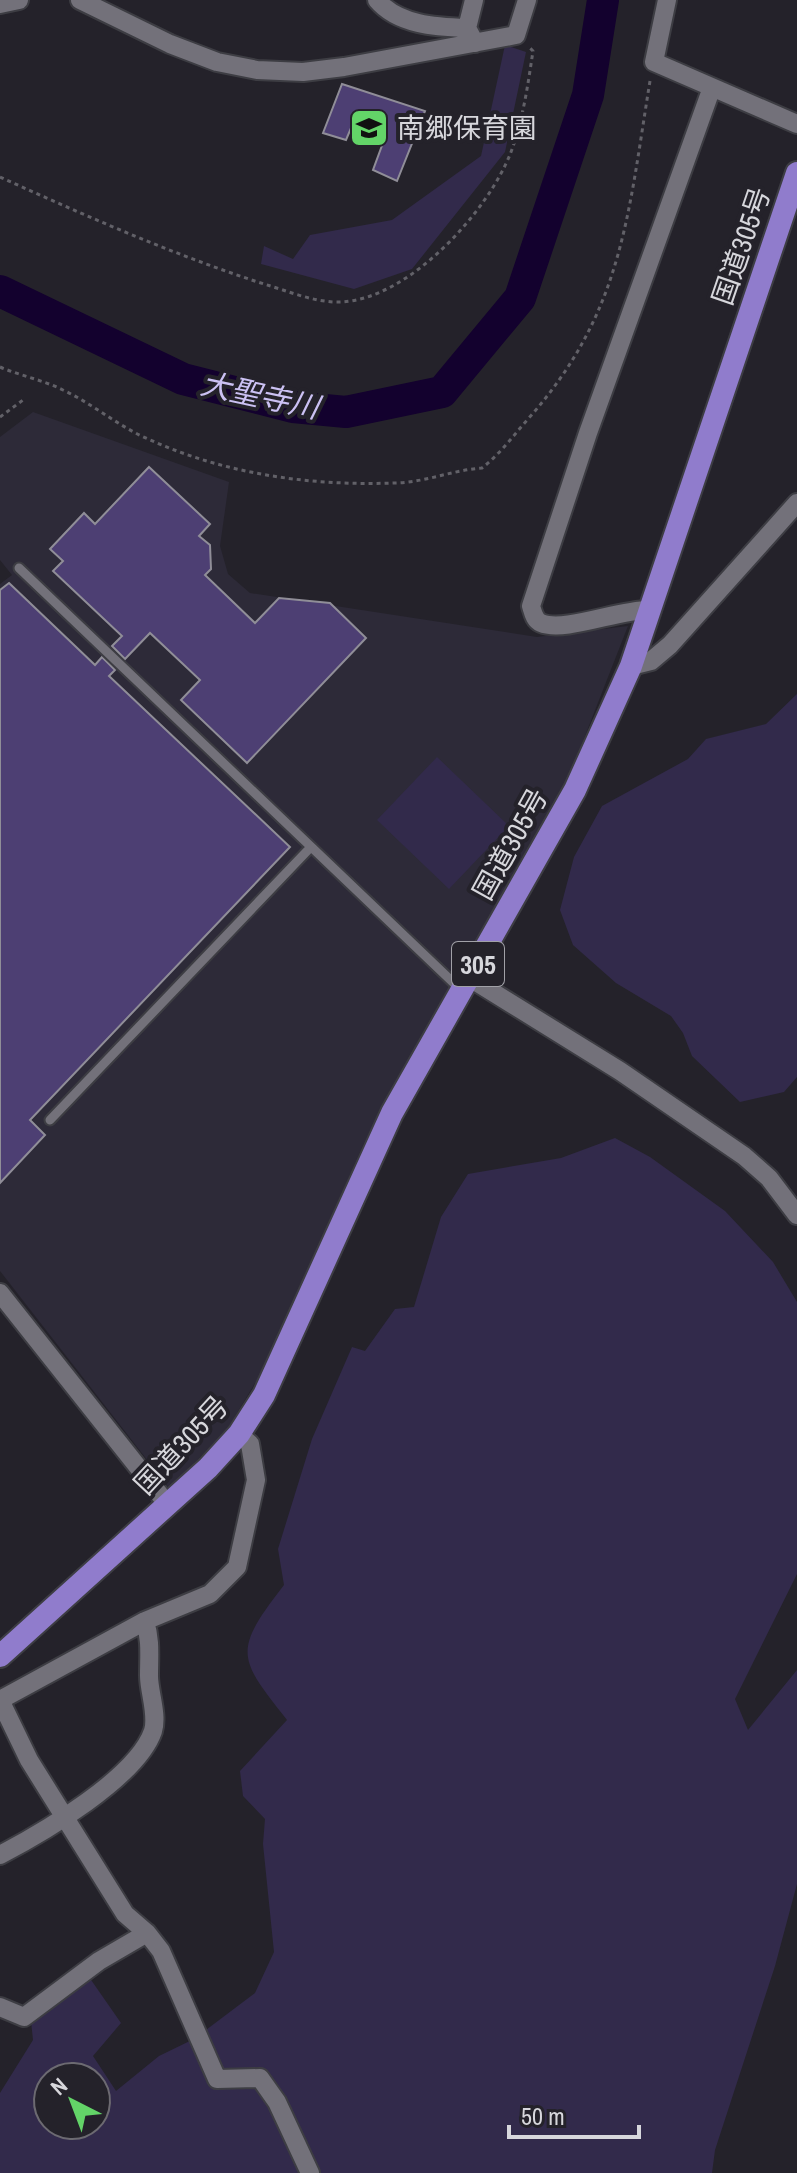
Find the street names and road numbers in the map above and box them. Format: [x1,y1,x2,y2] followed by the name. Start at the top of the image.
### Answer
[703,182,779,310] street label: 国道305号
[464,781,556,907] street label: 国道305号
[452,942,504,986] road number: 305
[125,1387,237,1503] street label: 国道305号

